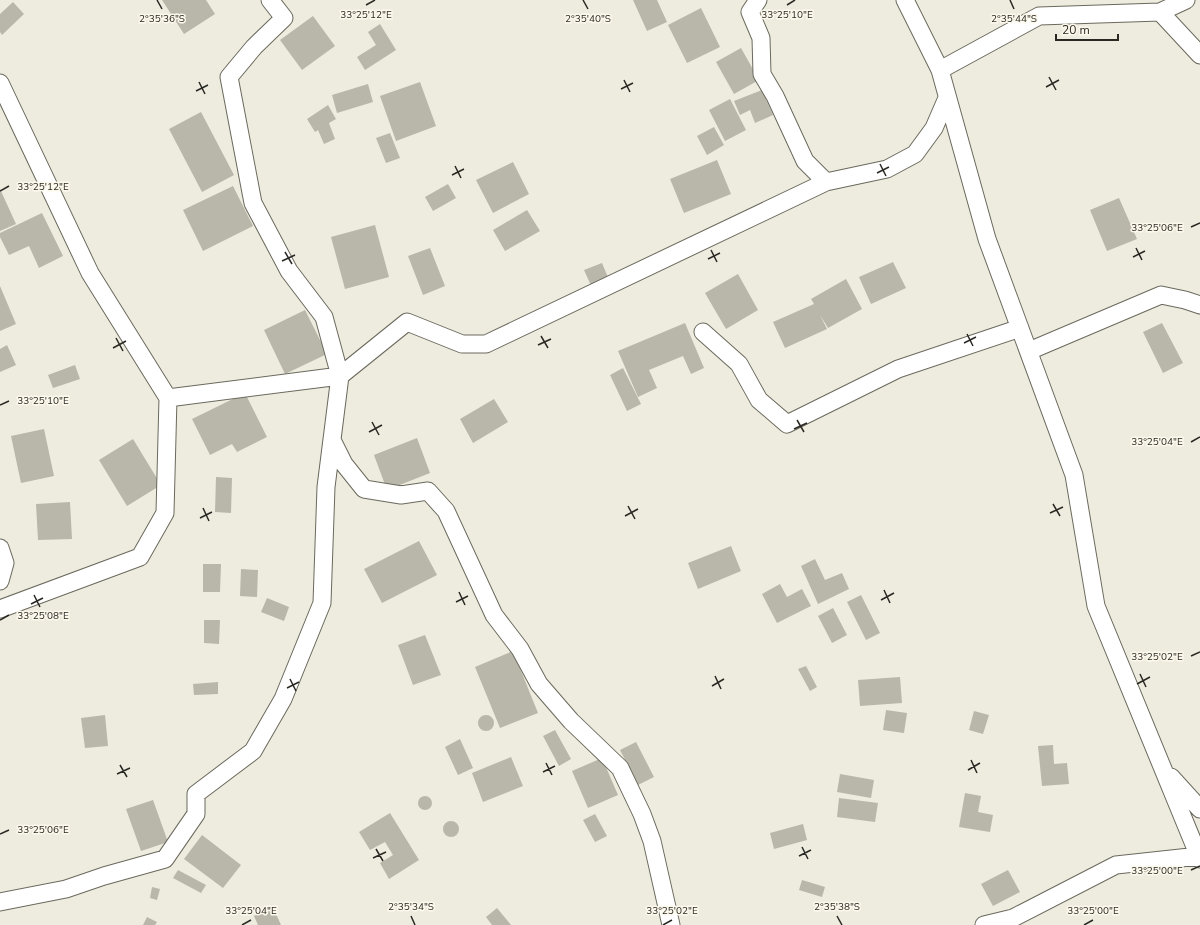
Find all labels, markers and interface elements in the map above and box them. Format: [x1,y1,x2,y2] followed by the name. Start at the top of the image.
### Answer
[340,8,392,22] text: 33°25'12"E
[761,8,813,22] text: 33°25'10"E
[139,12,185,26] text: 2°35'36"S
[565,12,611,26] text: 2°35'40"S
[991,12,1037,26] text: 2°35'44"S
[1056,16,1118,42] scale bar
[1062,22,1090,38] text: 20 m
[17,180,69,194] text: 33°25'12"E
[1131,221,1183,235] text: 33°25'06"E
[17,394,69,408] text: 33°25'10"E
[1131,435,1183,449] text: 33°25'04"E
[17,609,69,623] text: 33°25'08"E
[1131,650,1183,664] text: 33°25'02"E
[17,823,69,837] text: 33°25'06"E
[1131,864,1183,878] text: 33°25'00"E
[388,900,434,914] text: 2°35'34"S
[814,900,860,914] text: 2°35'38"S
[225,904,277,918] text: 33°25'04"E
[646,904,698,918] text: 33°25'02"E
[1067,904,1119,918] text: 33°25'00"E

